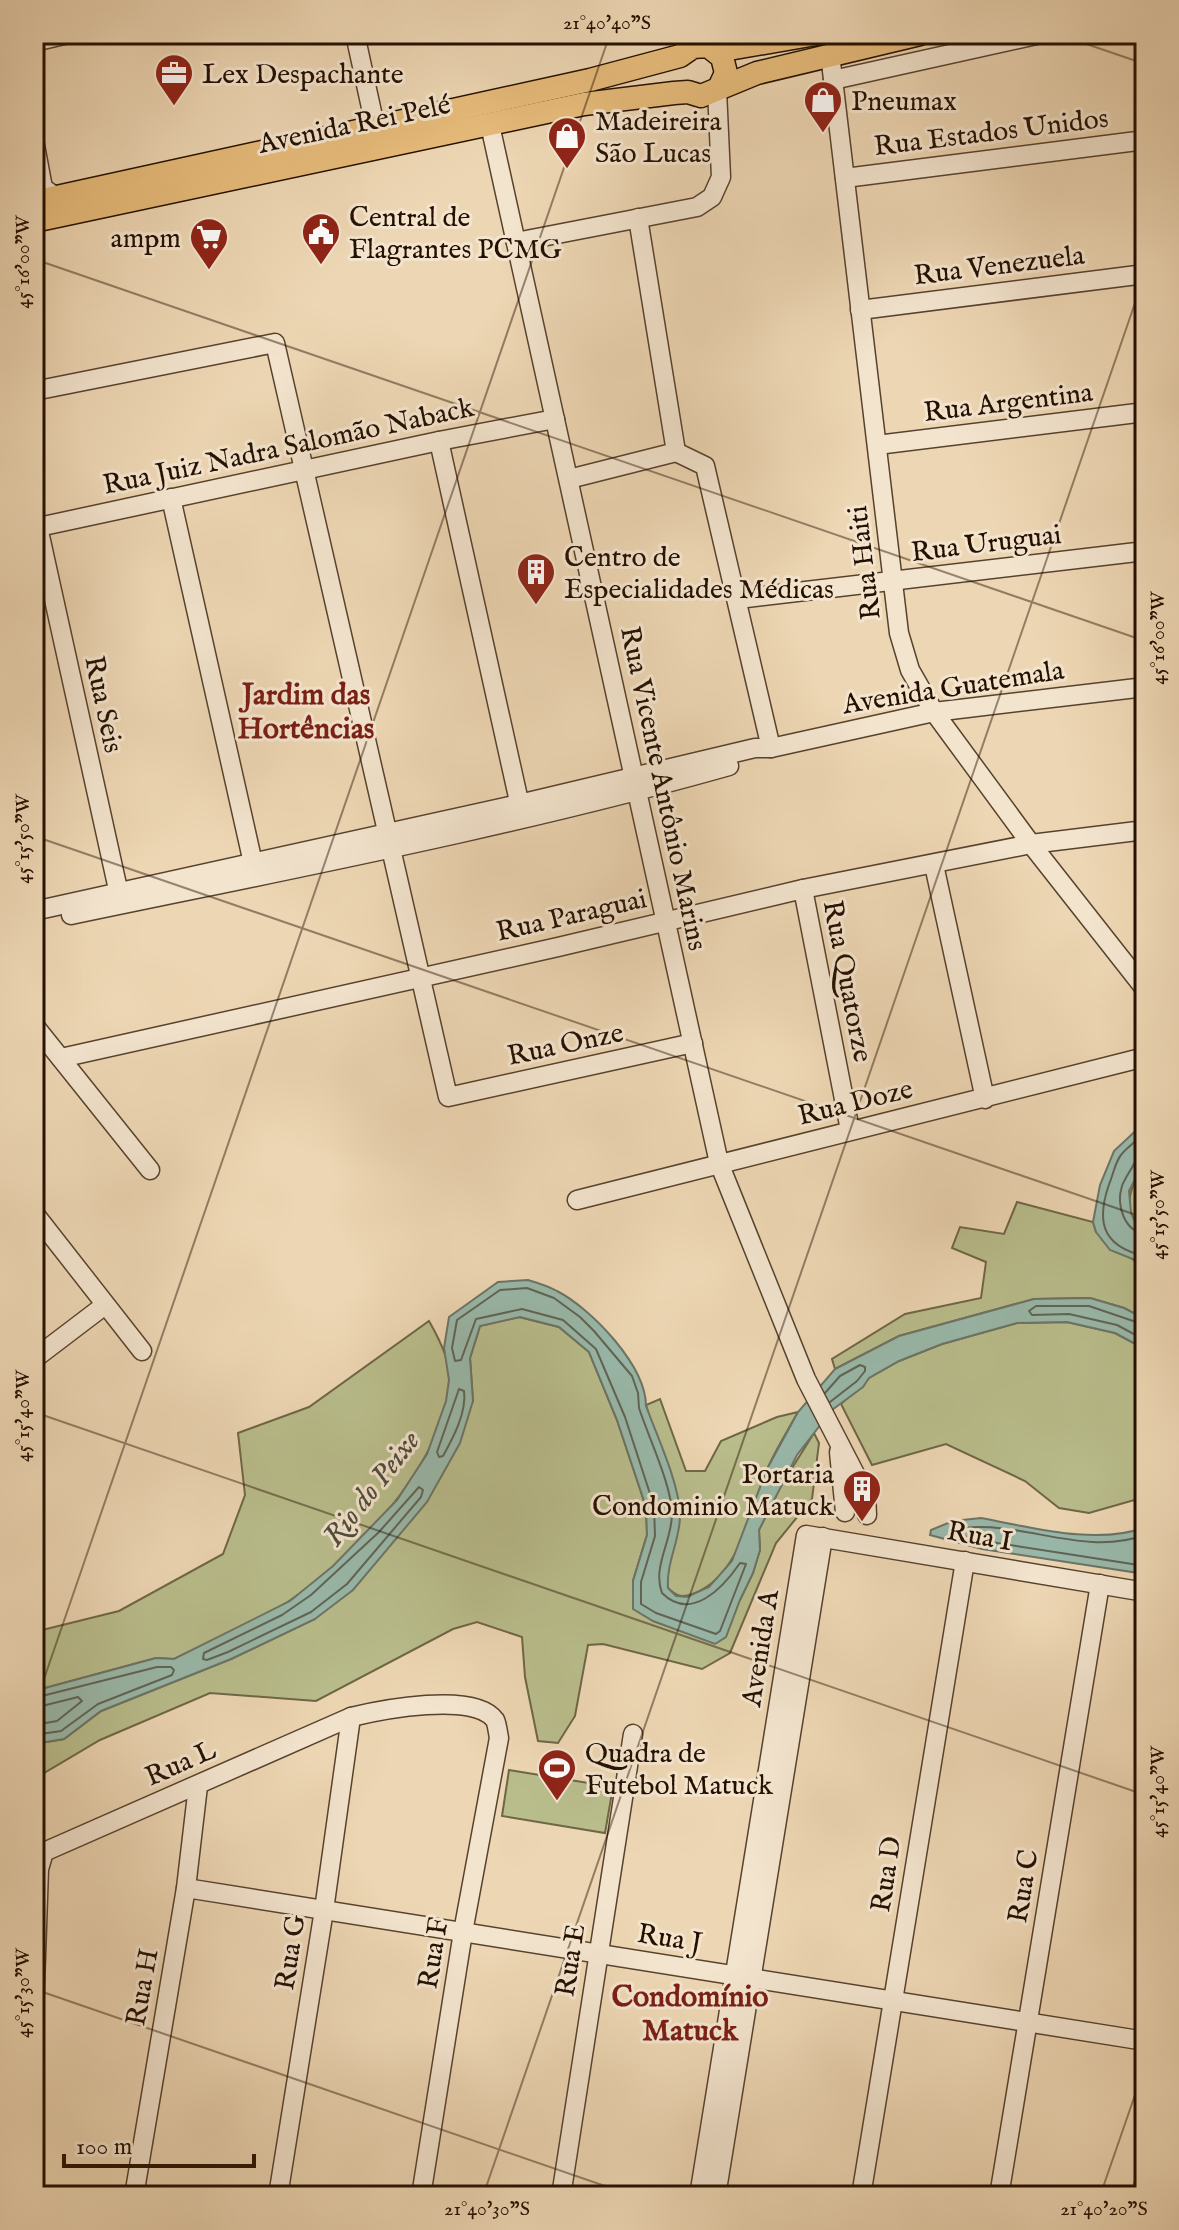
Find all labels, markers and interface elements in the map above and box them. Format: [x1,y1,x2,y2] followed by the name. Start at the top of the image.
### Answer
[563,11,651,36] text: 21°40'40"S
[153,52,195,107] office icon: Lex Despachante
[202,58,404,93] place label: Lex Despachante
[802,79,844,134] shop icon: Pneumax
[851,85,957,120] place label: Pneumax
[254,88,454,163] street label: Avenida Rei Pelé
[872,102,1111,165] street label: Rua Estados Unidos
[595,105,723,172] place label: Madeireira São Lucas
[546,115,588,170] shop icon: Madeireira São Lucas
[349,201,563,268] place label: Central de Flagrantes PCMG
[300,211,342,266] public building icon: Central de Flagrantes PCMG
[11,214,36,309] text: 45°16'00"W
[188,216,230,271] supermarket icon: ampm
[111,222,181,257] place label: ampm
[912,239,1087,294] street label: Rua Venezuela
[922,376,1096,431] street label: Rua Argentina
[100,391,478,504] street label: Rua Juiz Nadra Salomão Naback
[841,504,890,622] street label: Rua Haiti
[909,518,1063,571] street label: Rua Uruguai
[564,541,834,608] place label: Centro de Especialidades Médicas
[515,551,557,606] building icon: Centro de Especialidades Médicas
[1146,590,1171,685] text: 45°16'00"W
[611,623,714,954] street label: Rua Vicente Antônio Marins
[75,653,130,756] street label: Rua Seis
[839,654,1068,723] street label: Avenida Guatemala
[238,677,374,749] district label: Jardim das Hortências
[11,793,36,884] text: 45°15'50"W
[493,882,650,951] street label: Rua Paraguai
[814,898,879,1065] street label: Rua Quatorze
[504,1016,627,1075] street label: Rua Onze
[794,1072,917,1135] street label: Rua Doze
[1146,1169,1171,1260] text: 45°15'50"W
[11,1369,36,1462] text: 45°15'40"W
[316,1424,430,1555] water label: Rio do Peixe
[592,1458,835,1525] place label: Portaria Condominio Matuck
[841,1468,883,1523] building icon: Portaria Condominio Matuck
[944,1515,1015,1560] street label: Rua I
[735,1586,788,1710] street label: Avenida A
[140,1733,222,1795] street label: Rua L
[585,1737,774,1804] place label: Quadra de Futebol Matuck
[1146,1745,1171,1838] text: 45°15'40"W
[536,1747,578,1802] sports icon: Quadra de Futebol Matuck
[864,1834,911,1915] street label: Rua D
[1001,1847,1048,1926] street label: Rua C
[268,1911,315,1993] street label: Rua G
[412,1915,457,1992] street label: Rua F
[635,1917,705,1962] street label: Rua J
[548,1921,594,1999] street label: Rua E
[119,1946,167,2029] street label: Rua H
[11,1947,36,2038] text: 45°15'30"W
[612,1979,768,2051] district label: Condomínio Matuck
[64,2118,254,2168] scale bar
[76,2132,132,2163] text: 100 m
[444,2197,530,2222] text: 21°40'30"S
[1060,2197,1148,2222] text: 21°40'20"S

